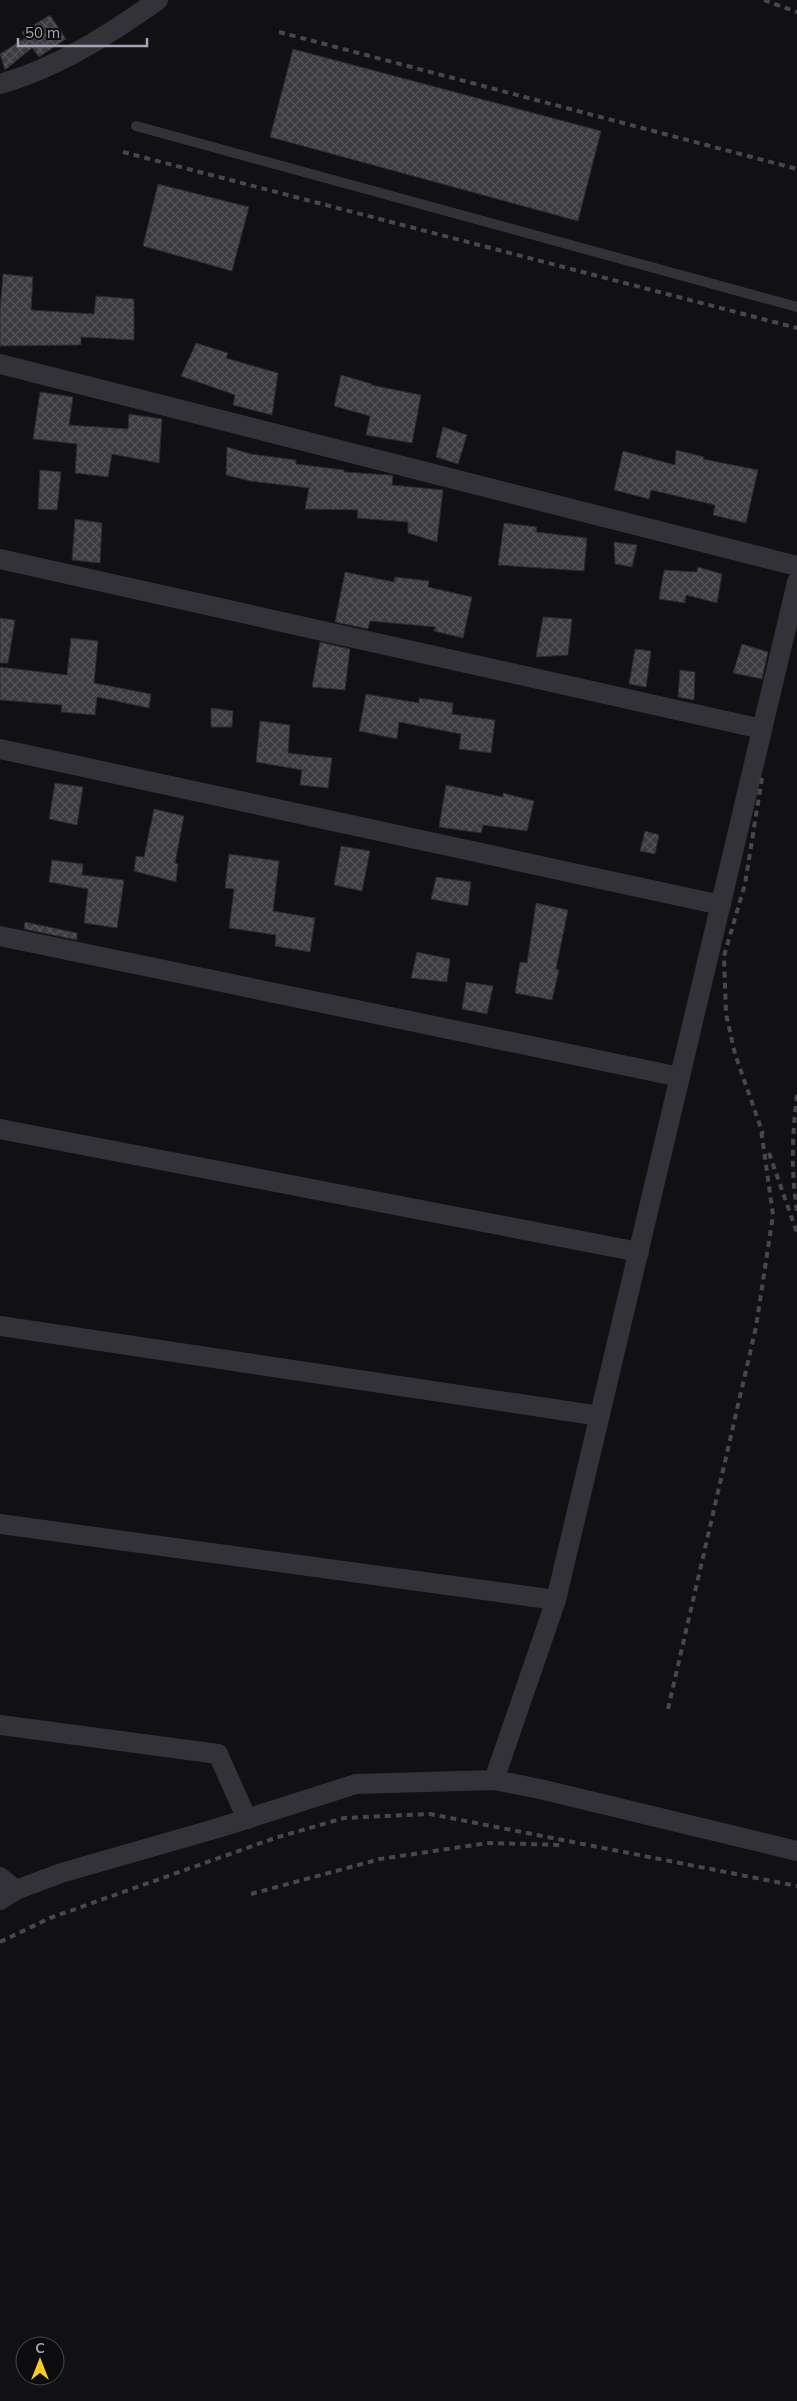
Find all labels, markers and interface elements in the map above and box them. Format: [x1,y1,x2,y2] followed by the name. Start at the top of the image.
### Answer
[18,15,146,47] scale bar
[25,23,60,42] text: 50 m
[15,2336,65,2386] north arrow
[35,2339,45,2357] text: С

